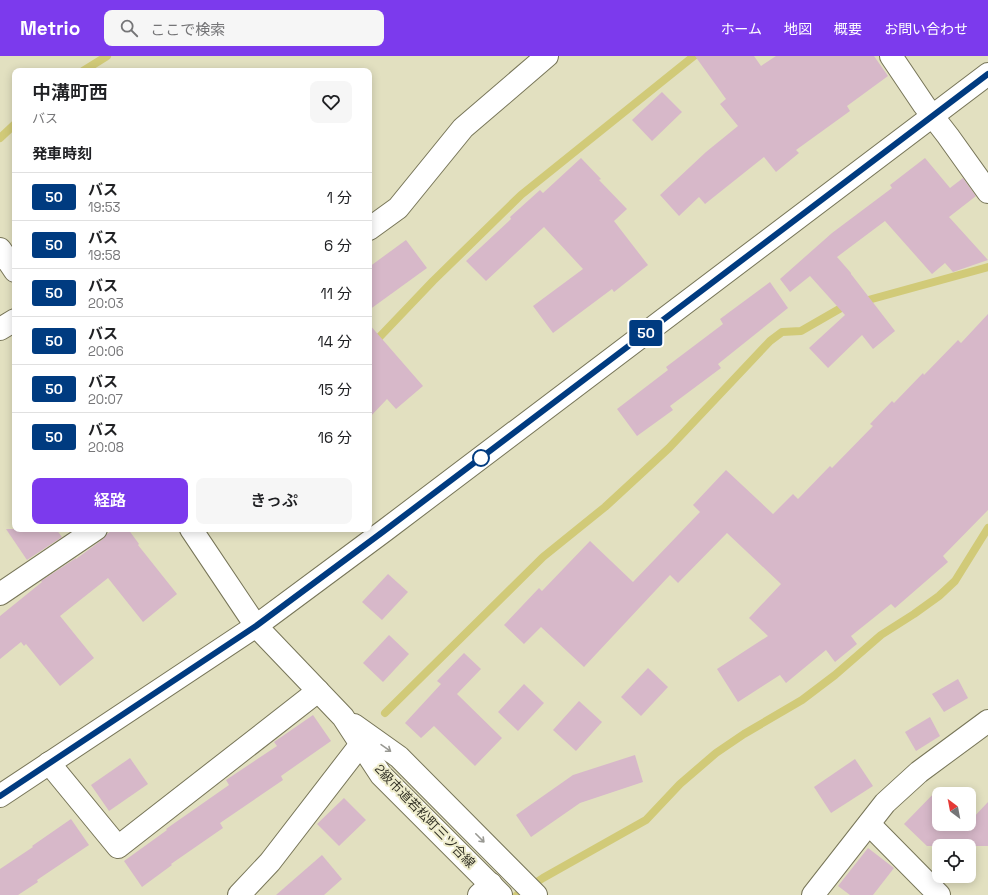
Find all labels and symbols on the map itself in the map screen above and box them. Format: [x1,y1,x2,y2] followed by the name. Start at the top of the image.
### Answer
[628,320,664,346] line badge: 50
[472,449,490,467] unlabelled marker
[381,744,392,752] one-way arrow
[371,761,479,871] street label: 2級市道若松町三ツ合線
[932,787,976,831] north arrow
[475,833,484,843] one-way arrow

